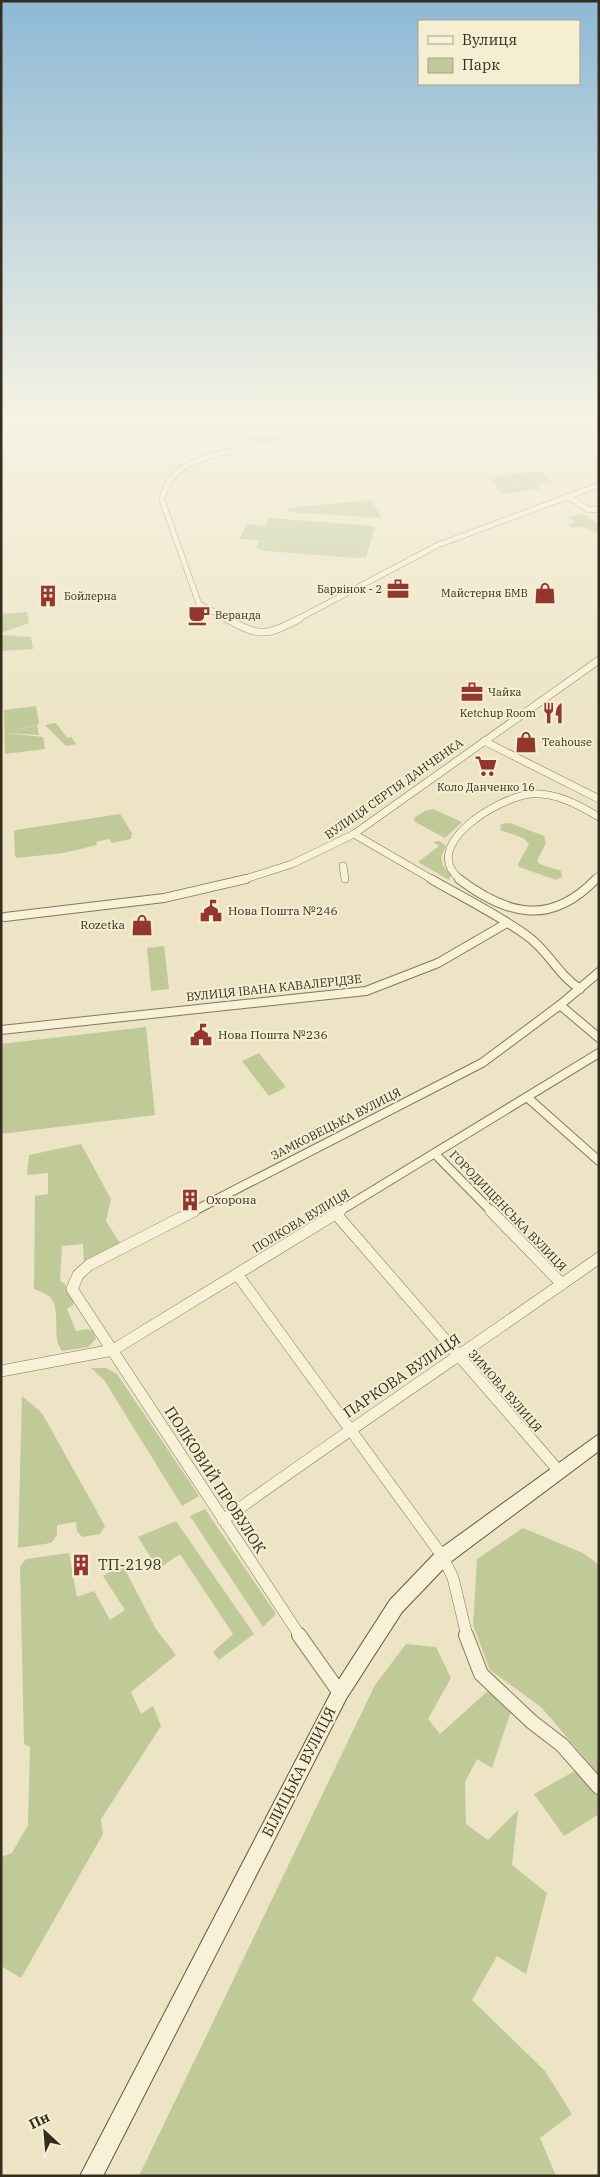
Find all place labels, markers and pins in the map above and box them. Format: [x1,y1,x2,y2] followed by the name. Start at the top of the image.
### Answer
[385,576,411,602] office icon: Барвінок - 2
[532,580,558,606] shop icon: Майстерня БМВ
[317,582,382,596] place label: Барвінок - 2
[35,583,61,609] building icon: Бойлерна
[441,586,528,600] place label: Майстерня БМВ
[64,589,117,603] place label: Бойлерна
[186,602,212,628] cafe icon: Веранда
[215,608,261,622] place label: Веранда
[459,679,485,705] office icon: Чайка
[488,685,522,699] place label: Чайка
[540,700,566,726] restaurant icon: Ketchup Room
[460,706,537,720] place label: Ketchup Room
[513,729,539,755] shop icon: Teahouse
[542,735,592,749] place label: Teahouse
[473,753,499,779] supermarket icon: Коло Данченко 16
[437,780,535,794] place label: Коло Данченко 16
[198,898,224,924] public building icon: Нова Пошта №246
[228,903,338,918] place label: Нова Пошта №246
[129,912,155,938] shop icon: Rozetka
[80,917,125,932] place label: Rozetka
[188,1022,214,1048] public building icon: Нова Пошта №236
[218,1027,328,1042] place label: Нова Пошта №236
[177,1187,203,1213] building icon: Охорона
[206,1192,257,1207] place label: Охорона
[68,1552,94,1578] building icon: ТП-2198
[98,1555,161,1574] place label: ТП-2198

